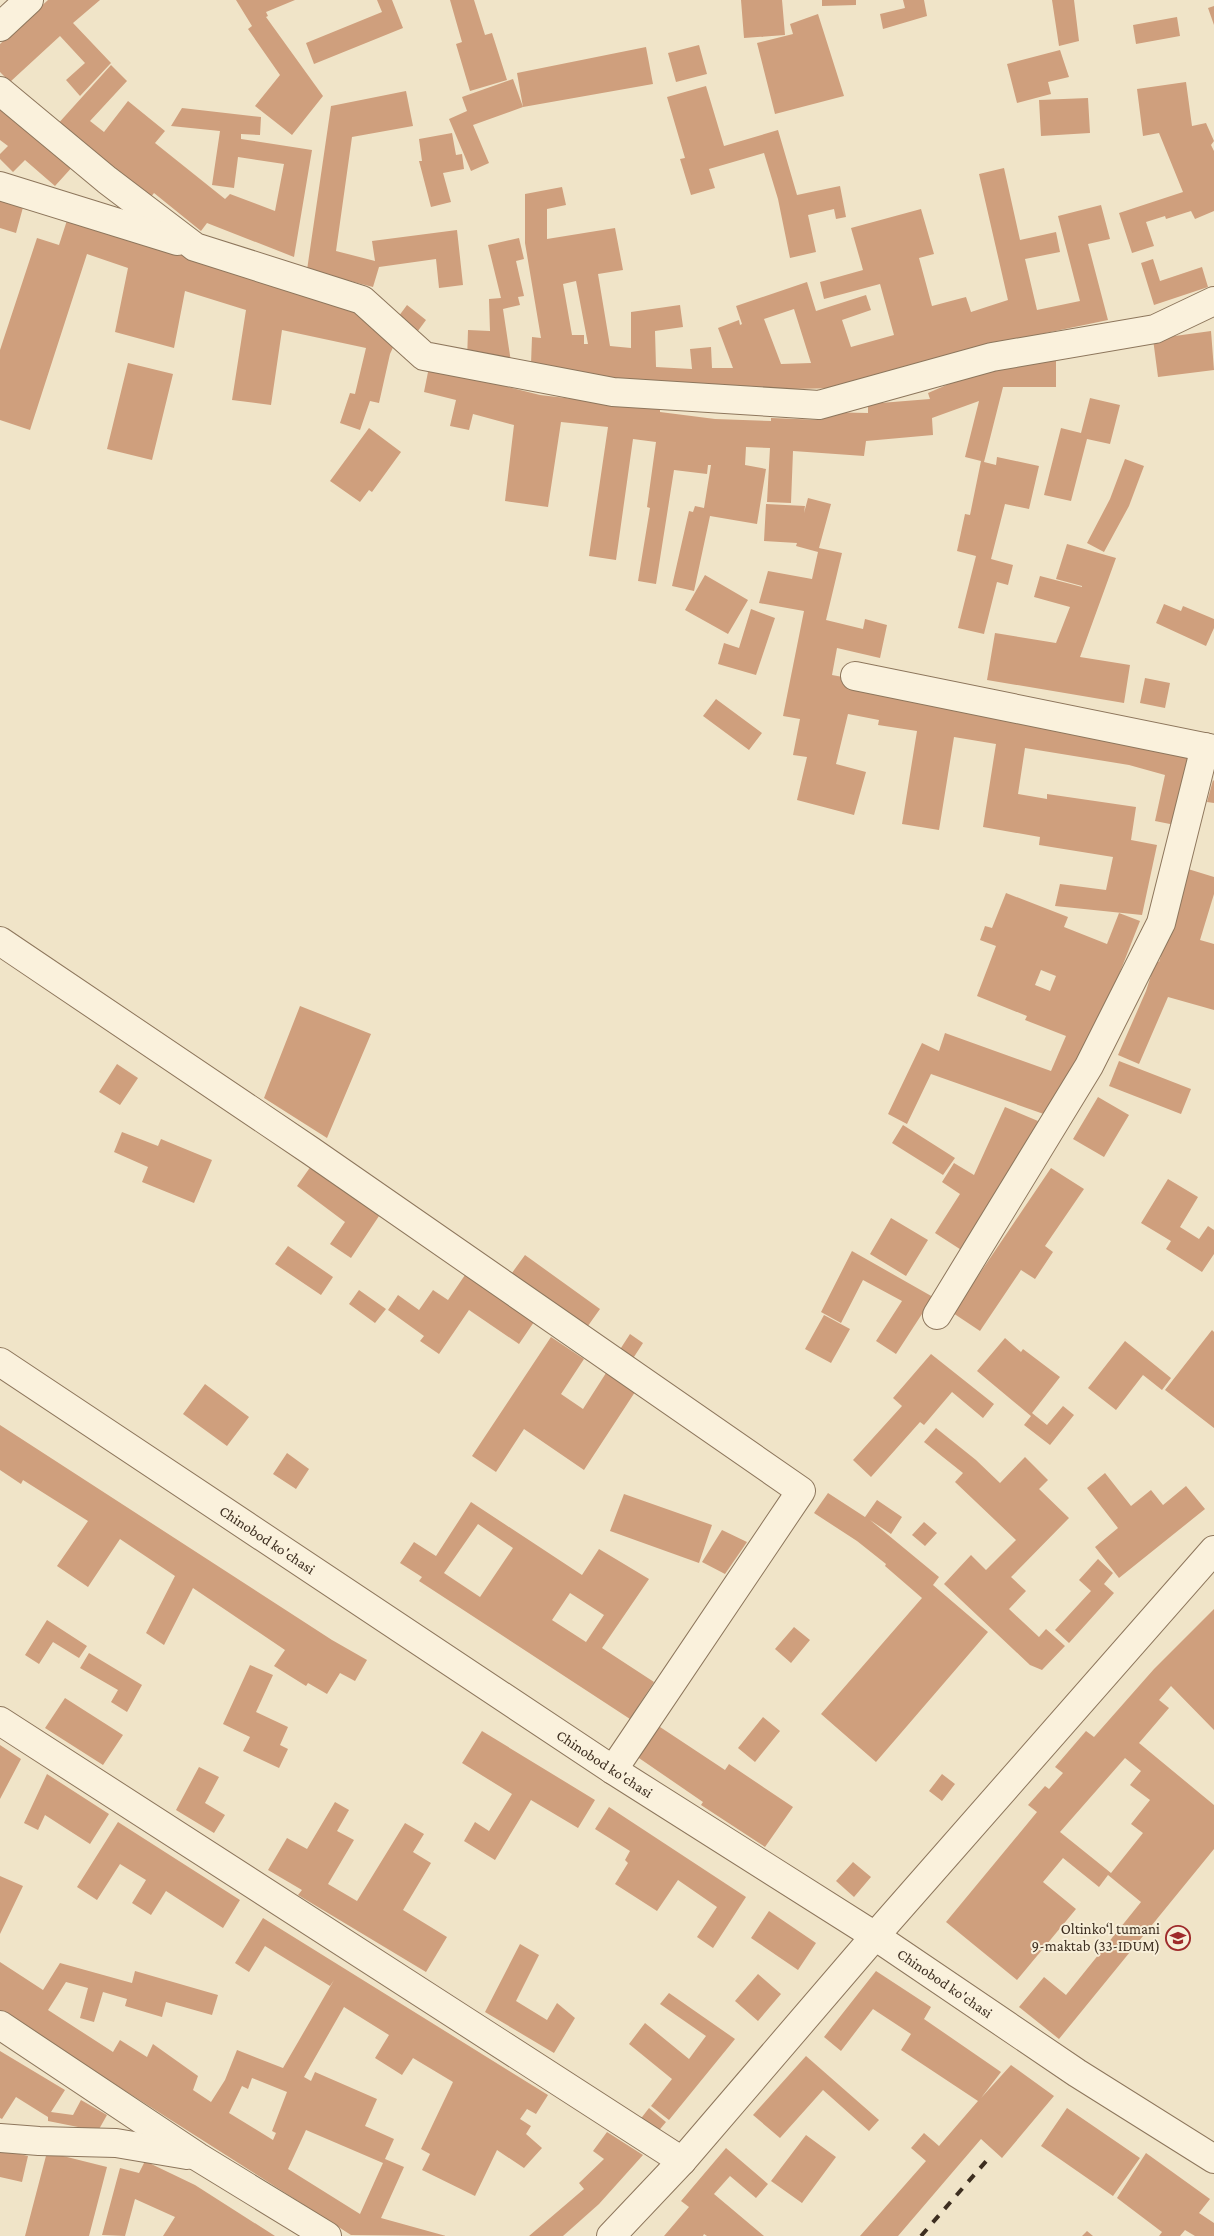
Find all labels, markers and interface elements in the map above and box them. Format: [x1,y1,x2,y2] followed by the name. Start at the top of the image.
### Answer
[216,1502,318,1577] street label: Chinobod ko'chasi
[554,1727,656,1801] street label: Chinobod ko'chasi
[1032,1921,1160,1955] place label: Oltinko‘l tumani 9-maktab (33-IDUM)
[1165,1925,1191,1951] school or university icon: Oltinko‘l tumani 9-maktab (33-IDUM)
[894,1946,995,2021] street label: Chinobod ko'chasi

